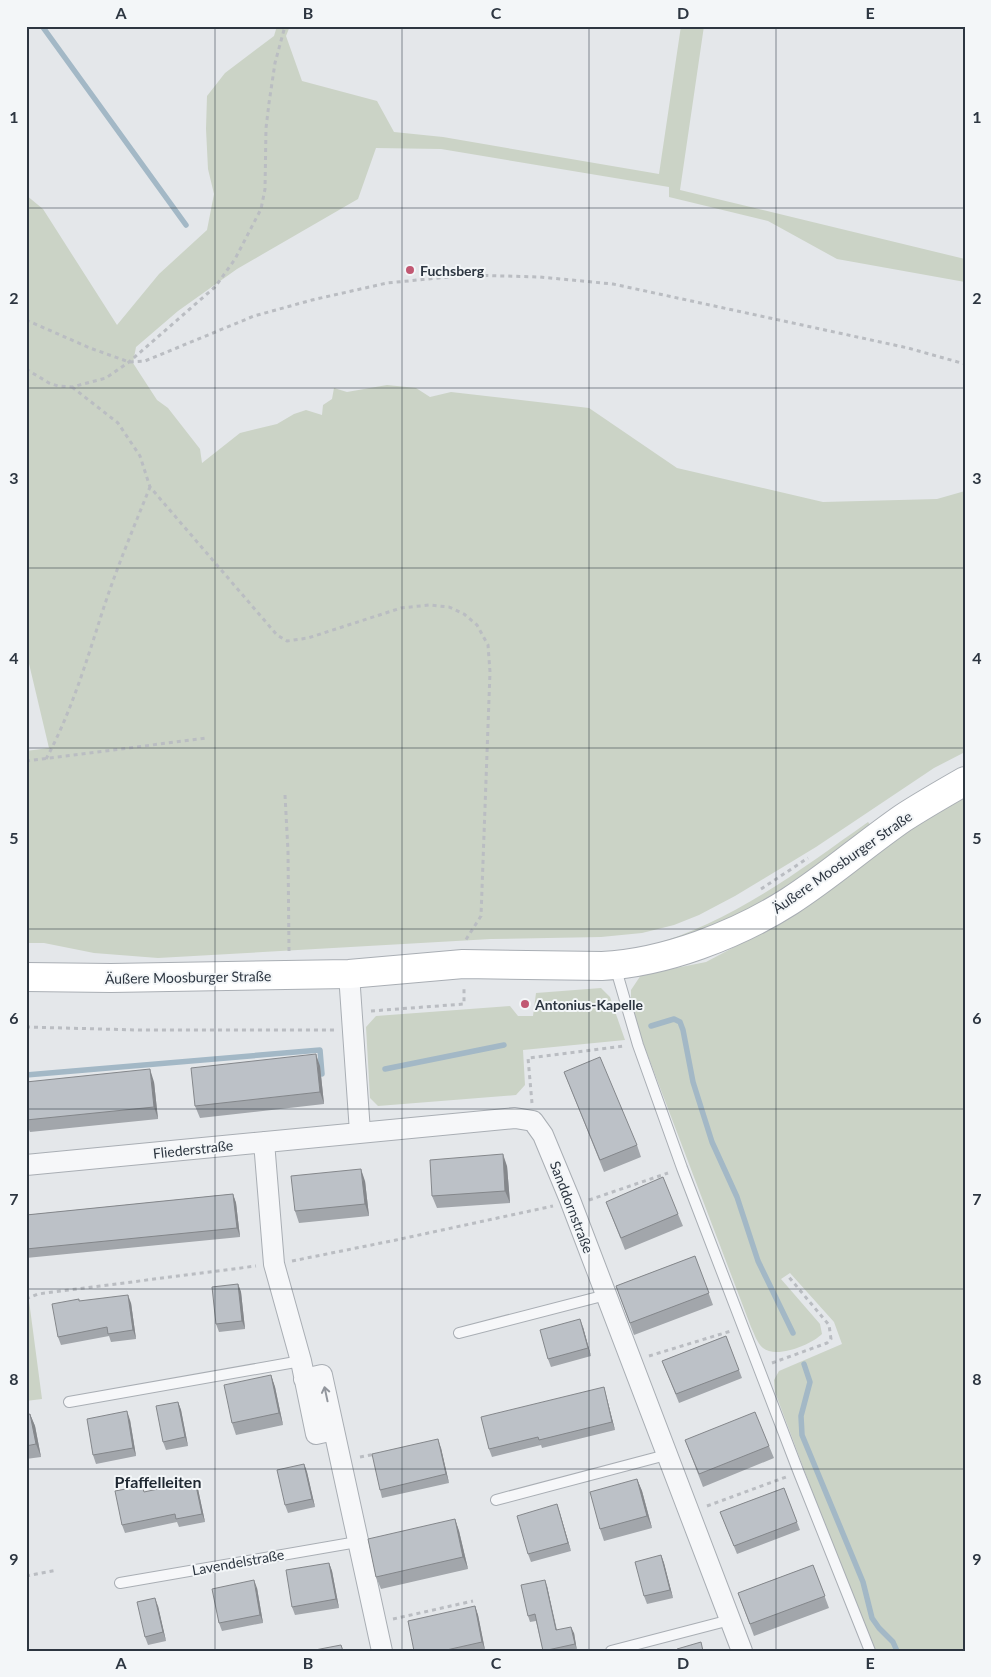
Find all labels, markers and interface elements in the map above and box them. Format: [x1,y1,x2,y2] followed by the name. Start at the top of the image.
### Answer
[114,3,127,22] text: A
[303,3,313,22] text: B
[491,3,502,22] text: C
[677,3,689,22] text: D
[865,3,875,22] text: E
[9,107,19,126] text: 1
[972,107,982,126] text: 1
[420,262,485,279] place label: Fuchsberg
[404,264,416,276] marker: Fuchsberg
[9,288,19,307] text: 2
[972,288,982,307] text: 2
[9,468,19,487] text: 3
[972,468,982,487] text: 3
[9,648,19,667] text: 4
[972,648,982,667] text: 4
[769,807,915,917] street label: Äußere Moosburger Straße
[9,828,19,847] text: 5
[972,828,982,847] text: 5
[105,967,271,987] street label: Äußere Moosburger Straße
[534,996,643,1013] place label: Antonius-Kapelle
[519,998,531,1010] marker: Antonius-Kapelle
[9,1008,19,1027] text: 6
[972,1008,982,1027] text: 6
[152,1136,234,1162] street label: Fliederstraße
[547,1159,597,1255] street label: Sanddornstraße
[9,1189,19,1208] text: 7
[972,1189,982,1208] text: 7
[9,1369,19,1388] text: 8
[972,1369,982,1388] text: 8
[321,1386,330,1402] one-way arrow
[115,1472,201,1491] district label: Pfaffelleiten
[191,1546,285,1578] street label: Lavendelstraße
[9,1549,19,1568] text: 9
[972,1549,982,1568] text: 9
[114,1653,127,1672] text: A
[303,1653,313,1672] text: B
[491,1653,502,1672] text: C
[677,1653,689,1672] text: D
[865,1653,875,1672] text: E

